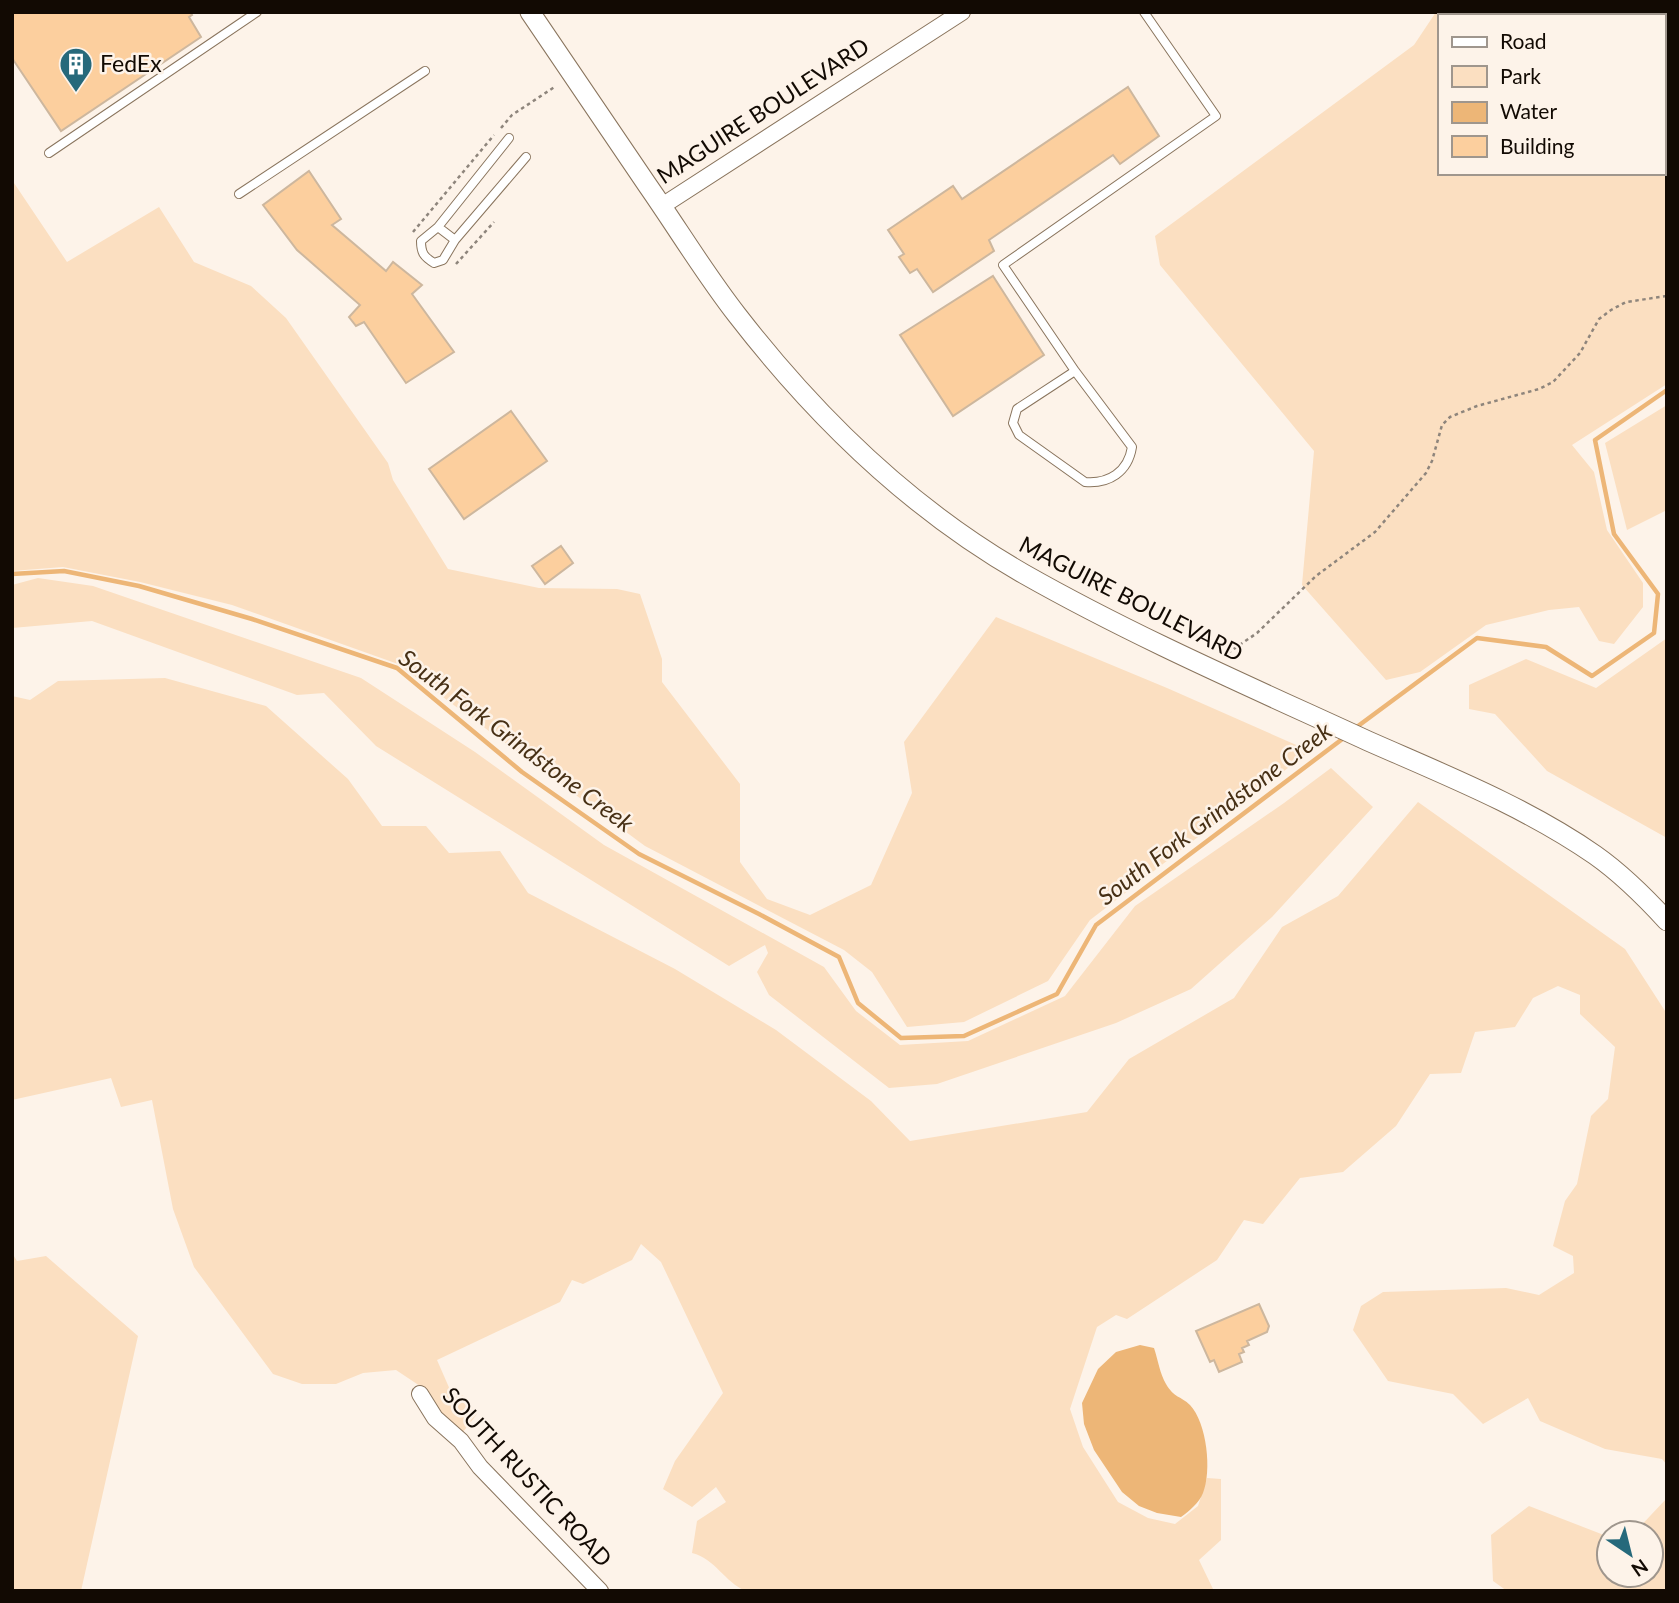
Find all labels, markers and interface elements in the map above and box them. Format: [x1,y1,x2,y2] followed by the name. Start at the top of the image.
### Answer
[1438,14,1665,175] legend
[1500,28,1547,53] text: Road
[651,31,874,189] street label: MAGUIRE BOULEVARD
[57,45,95,94] building icon: FedEx
[100,49,162,77] place label: FedEx
[1500,63,1541,88] text: Park
[1500,98,1557,123] text: Water
[1500,133,1575,158] text: Building
[1015,529,1248,667] street label: MAGUIRE BOULEVARD
[394,642,640,838] water label: South Fork Grindstone Creek
[1091,715,1337,910] water label: South Fork Grindstone Creek
[437,1381,618,1572] street label: SOUTH RUSTIC ROAD
[1595,1519,1665,1589] north arrow
[1627,1555,1653,1582] text: N

